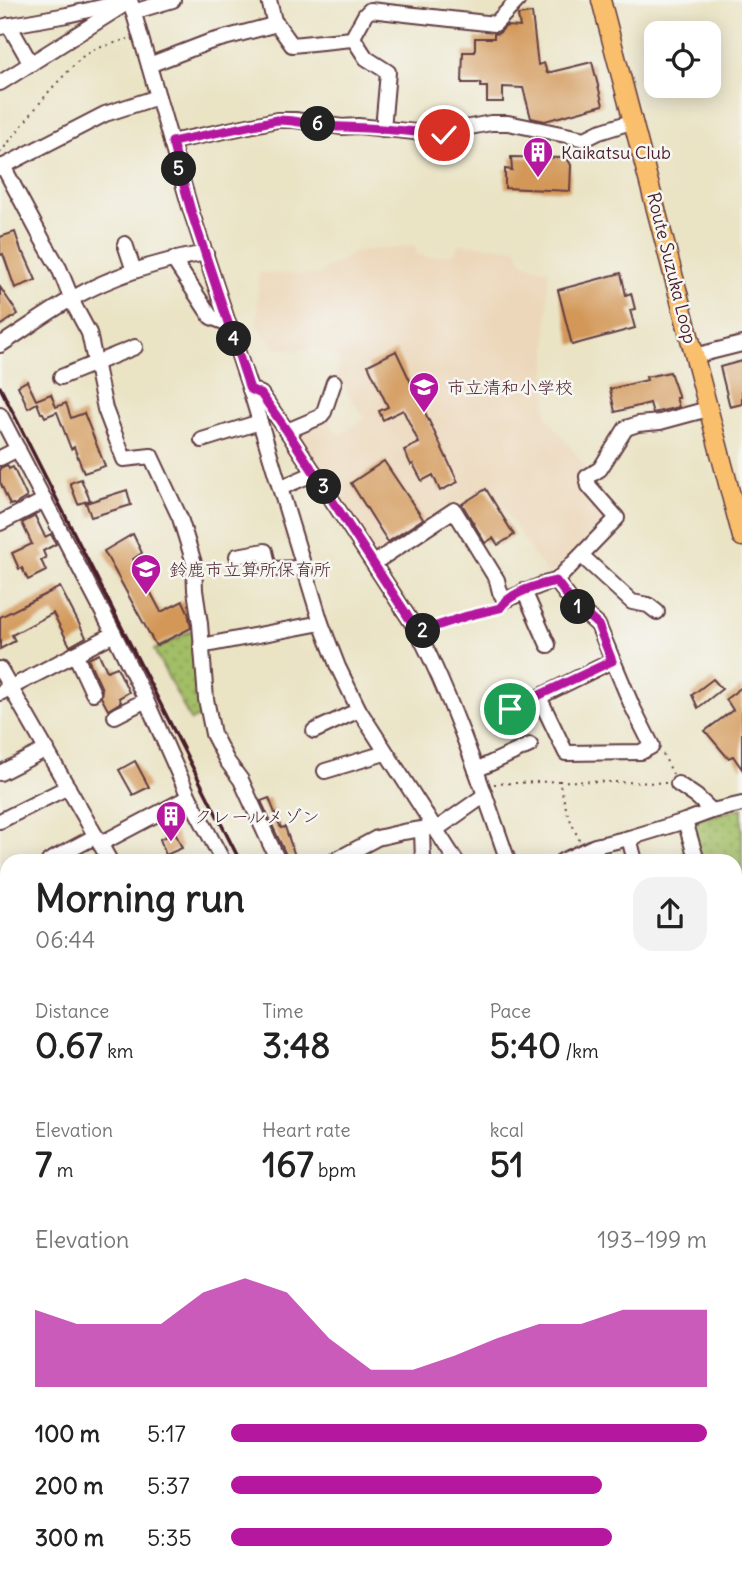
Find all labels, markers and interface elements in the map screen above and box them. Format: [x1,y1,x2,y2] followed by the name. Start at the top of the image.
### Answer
[644,21,721,98] map controls
[644,21,721,98] button: locate
[414,105,474,165] pin
[300,106,336,142] pin: 6
[312,111,323,135] text: 6
[425,116,463,154] icon: check
[521,135,555,179] building icon: Kaikatsu Club
[561,141,671,164] place label: Kaikatsu Club
[162,152,196,186] pin: 5
[173,156,184,180] text: 5
[642,190,702,346] street label: Route Suzuka Loop
[216,322,252,356] pin: 4
[228,326,239,350] text: 4
[407,370,441,414] school or university icon: 市立清和小学校
[447,376,573,399] place label: 市立清和小学校
[306,470,342,504] pin: 3
[318,474,329,498] text: 3
[129,552,163,596] school or university icon: 鈴鹿市立算所保育所
[169,558,331,581] place label: 鈴鹿市立算所保育所
[560,590,596,624] pin: 1
[574,594,581,618] text: 1
[406,614,440,648] pin: 2
[417,618,428,642] text: 2
[480,679,540,739] pin
[491,690,529,728] icon: arrive
[154,799,188,843] building icon: クレールメゾン
[194,805,320,828] place label: クレールメゾン
[35,875,245,922] text: Morning run
[633,877,707,951] button: share
[35,925,95,954] text: 06:44
[35,999,109,1023] text: Distance
[262,999,303,1023] text: Time
[490,999,531,1023] text: Pace
[35,1023,103,1067] text: 0.67
[262,1023,331,1067] text: 3:48
[490,1023,561,1067] text: 5:40
[103,1039,134,1063] text: km
[561,1039,599,1063] text: /km
[35,1118,113,1142] text: Elevation
[262,1118,350,1142] text: Heart rate
[490,1118,524,1142] text: kcal
[35,1142,52,1186] text: 7
[262,1142,314,1186] text: 167
[490,1142,524,1186] text: 51
[52,1158,73,1182] text: m
[314,1158,356,1182] text: bpm
[35,1225,129,1254] text: Elevation
[597,1225,707,1254] text: 193–199 m
[35,1419,100,1448] text: 100 m
[147,1419,186,1448] text: 5:17
[35,1471,104,1500] text: 200 m
[147,1471,190,1500] text: 5:37
[35,1523,104,1552] text: 300 m
[147,1523,192,1552] text: 5:35

